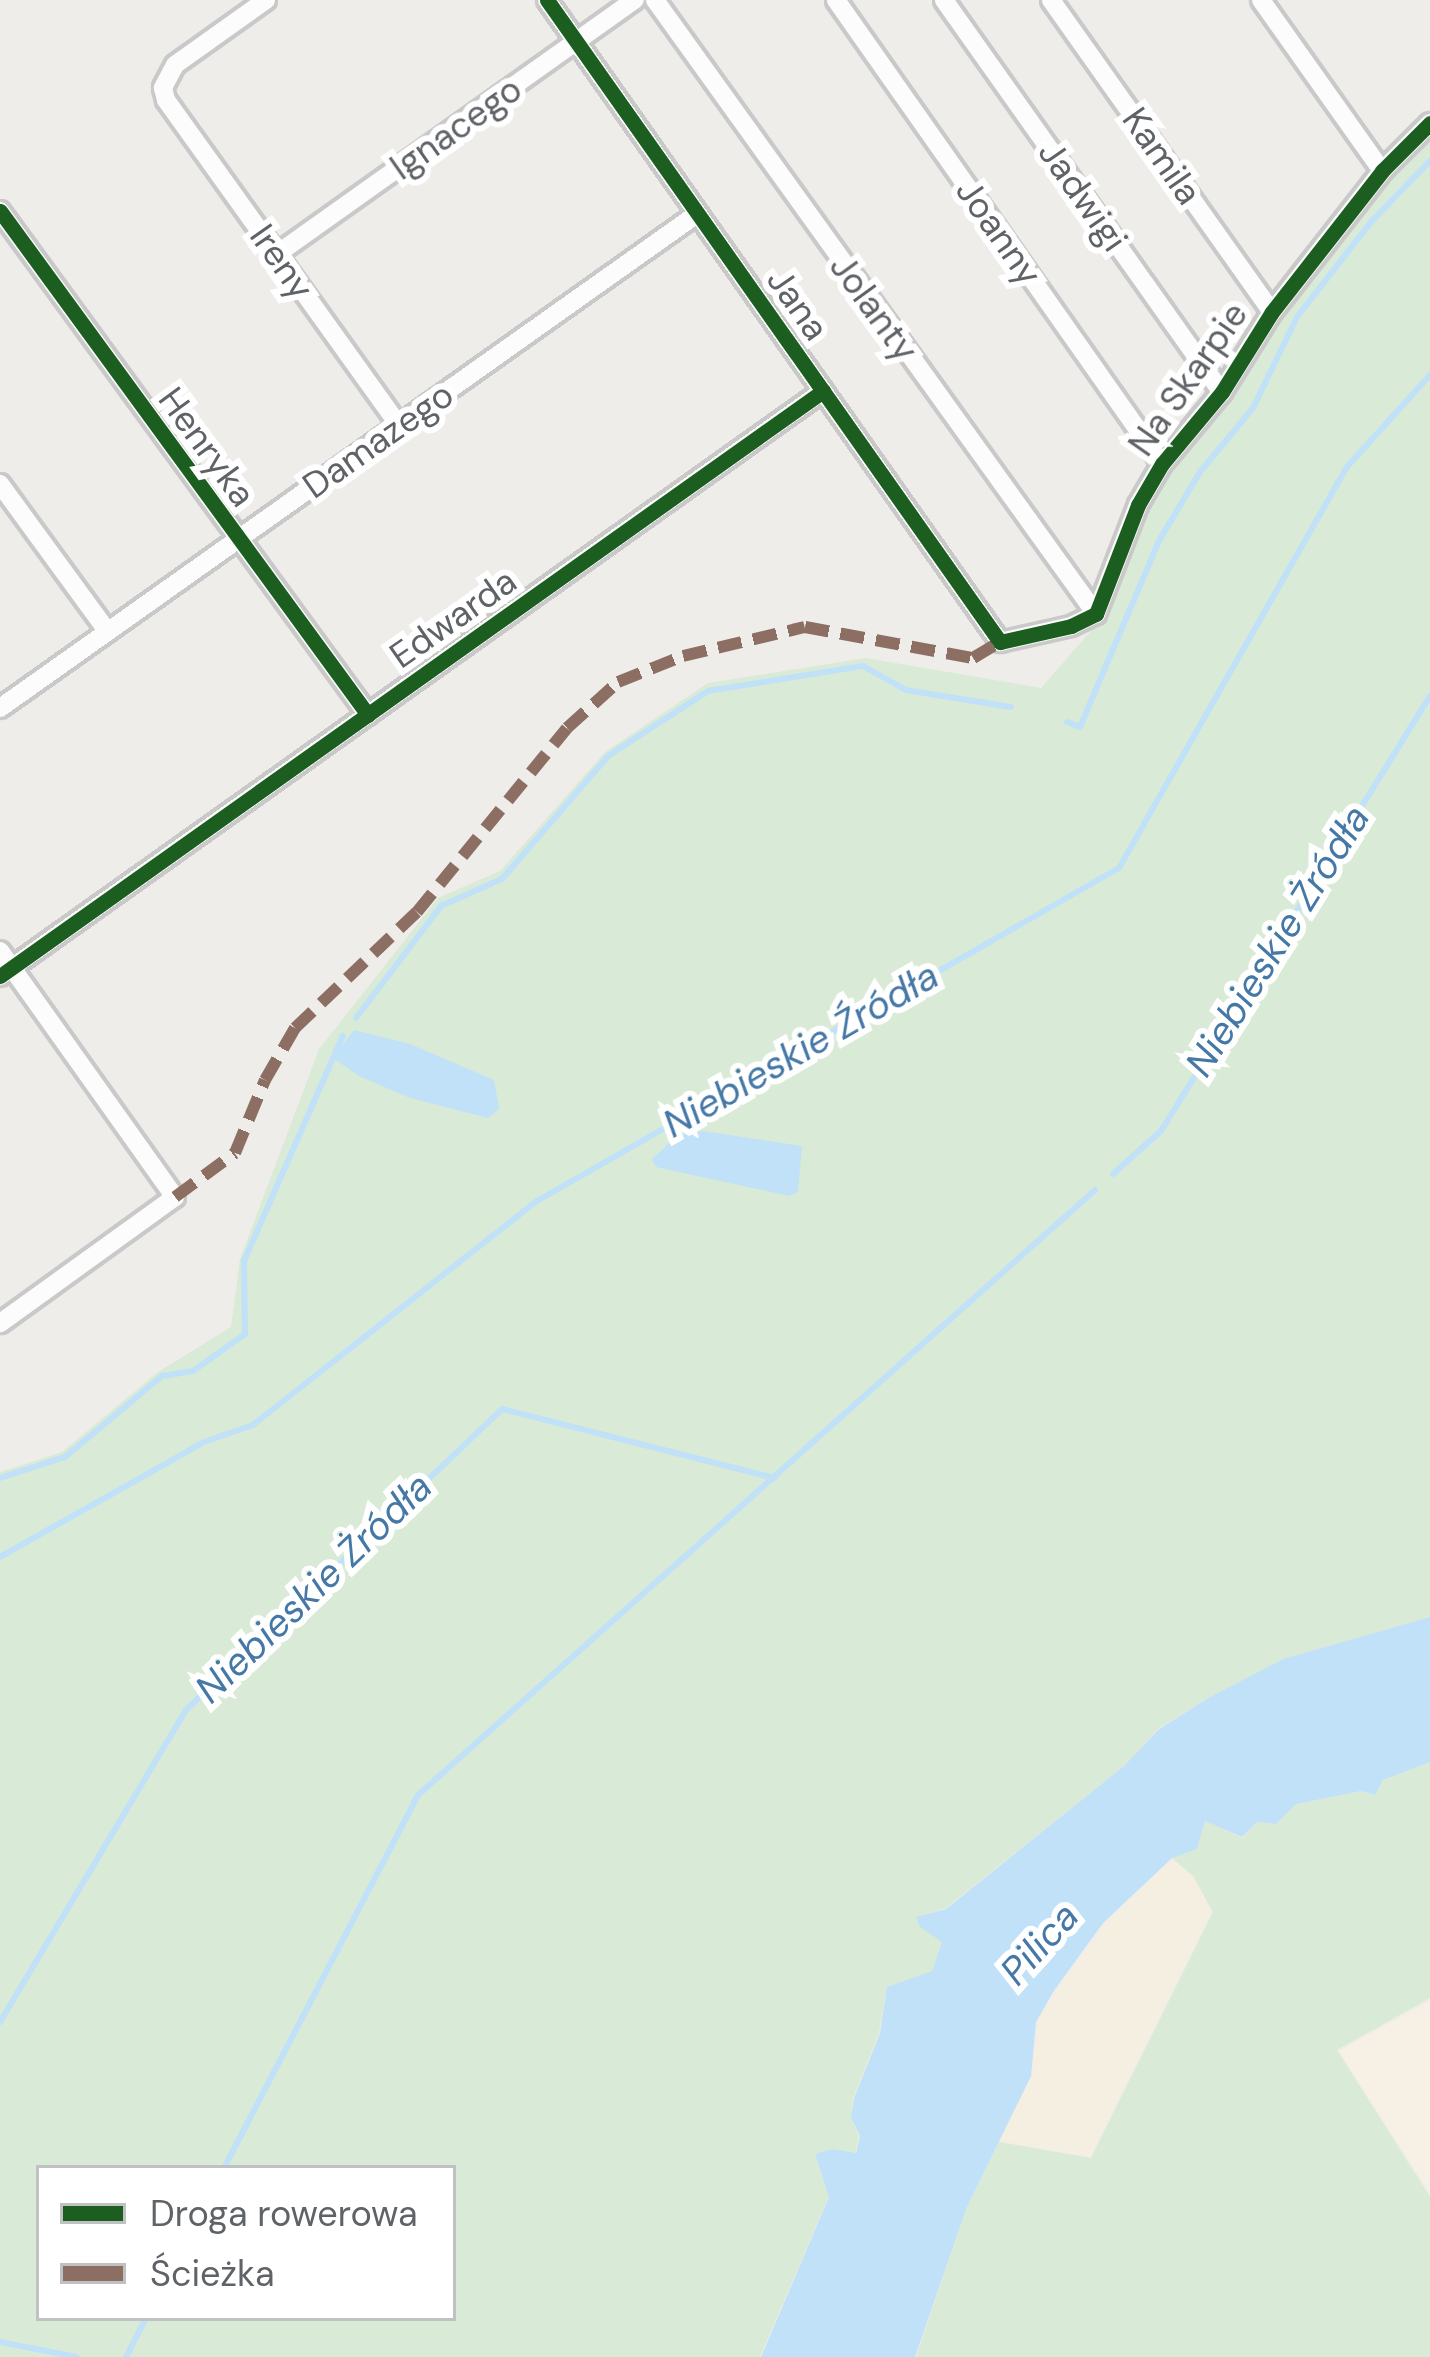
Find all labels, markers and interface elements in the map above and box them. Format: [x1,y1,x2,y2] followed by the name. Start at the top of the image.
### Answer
[382,67,530,189] street label: Ignacego
[1113,99,1211,213] street label: Kamila
[1029,132,1137,260] street label: Jadwigi
[947,171,1051,293] street label: Joanny
[241,216,323,308] street label: Ireny
[821,246,927,370] street label: Jolanty
[758,260,838,348] street label: Jana
[1119,294,1257,464] street label: Na Skarpie
[295,373,461,507] street label: Damazego
[149,379,265,515] street label: Henryka
[382,559,524,677] street label: Edwarda
[1176,797,1380,1085] water label: Niebieskie Żródła
[655,952,947,1148] water label: Niebieskie Źródła
[186,1463,442,1713] water label: Niebieskie Żródła
[991,1893,1089,1995] water label: Pilica
[36,2165,456,2321] legend
[150,2190,417,2237] text: Droga rowerowa
[150,2250,275,2297] text: Ścieżka

